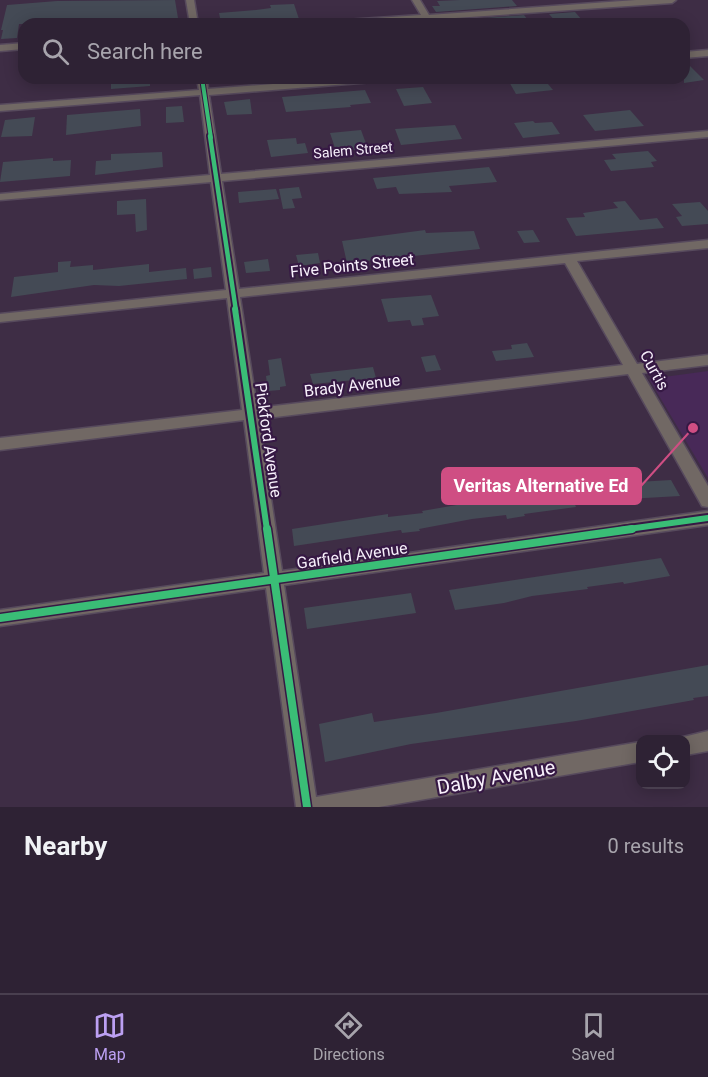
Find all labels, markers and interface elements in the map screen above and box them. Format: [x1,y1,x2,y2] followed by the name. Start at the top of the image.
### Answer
[18,18,690,84] search box
[39,35,72,68] icon: search
[87,39,203,64] text: Search here
[313,139,394,161] street label: Salem Street
[289,250,415,281] street label: Five Points Street
[636,347,673,393] street label: Curtis
[303,370,401,401] street label: Brady Avenue
[251,381,286,499] street label: Pickford Avenue
[442,468,641,504] callout: Veritas Alternative Ed
[453,475,629,496] text: Veritas Alternative Ed
[296,538,409,573] street label: Garfield Avenue
[636,735,690,789] map controls
[636,735,690,789] button: locate
[435,755,557,799] street label: Dalby Avenue
[24,831,107,861] text: Nearby
[608,834,684,858] text: 0 results
[93,1009,126,1064] tab: Map
[313,1009,385,1064] tab: Directions
[571,1009,615,1064] tab: Saved

